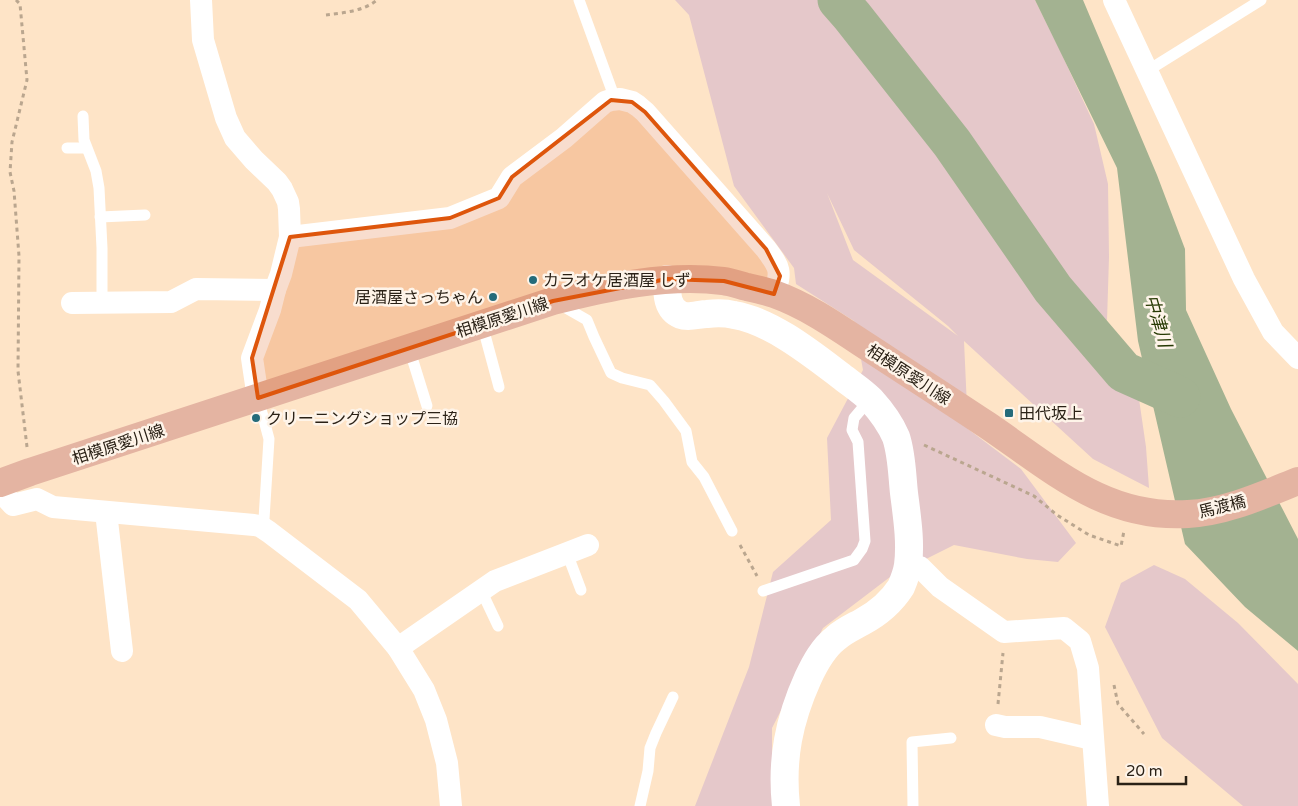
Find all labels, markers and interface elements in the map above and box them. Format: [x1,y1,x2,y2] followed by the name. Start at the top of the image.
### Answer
[543,271,691,291] place label: カラオケ居酒屋 しず
[527,274,539,286] marker: カラオケ居酒屋 しず
[355,288,483,308] place label: 居酒屋さっちゃん
[487,291,499,303] marker: 居酒屋さっちゃん
[1140,292,1177,352] water label: 中津川
[454,294,551,342] street label: 相模原愛川線
[863,340,954,409] street label: 相模原愛川線
[1019,404,1083,424] place label: 田代坂上
[1003,407,1015,419] marker: 田代坂上
[266,409,458,429] place label: クリーニングショップ三協
[250,412,262,424] marker: クリーニングショップ三協
[70,421,167,469] street label: 相模原愛川線
[1197,491,1248,522] street label: 馬渡橋
[1118,754,1186,786] scale bar
[1126,762,1163,780] text: 20 m

